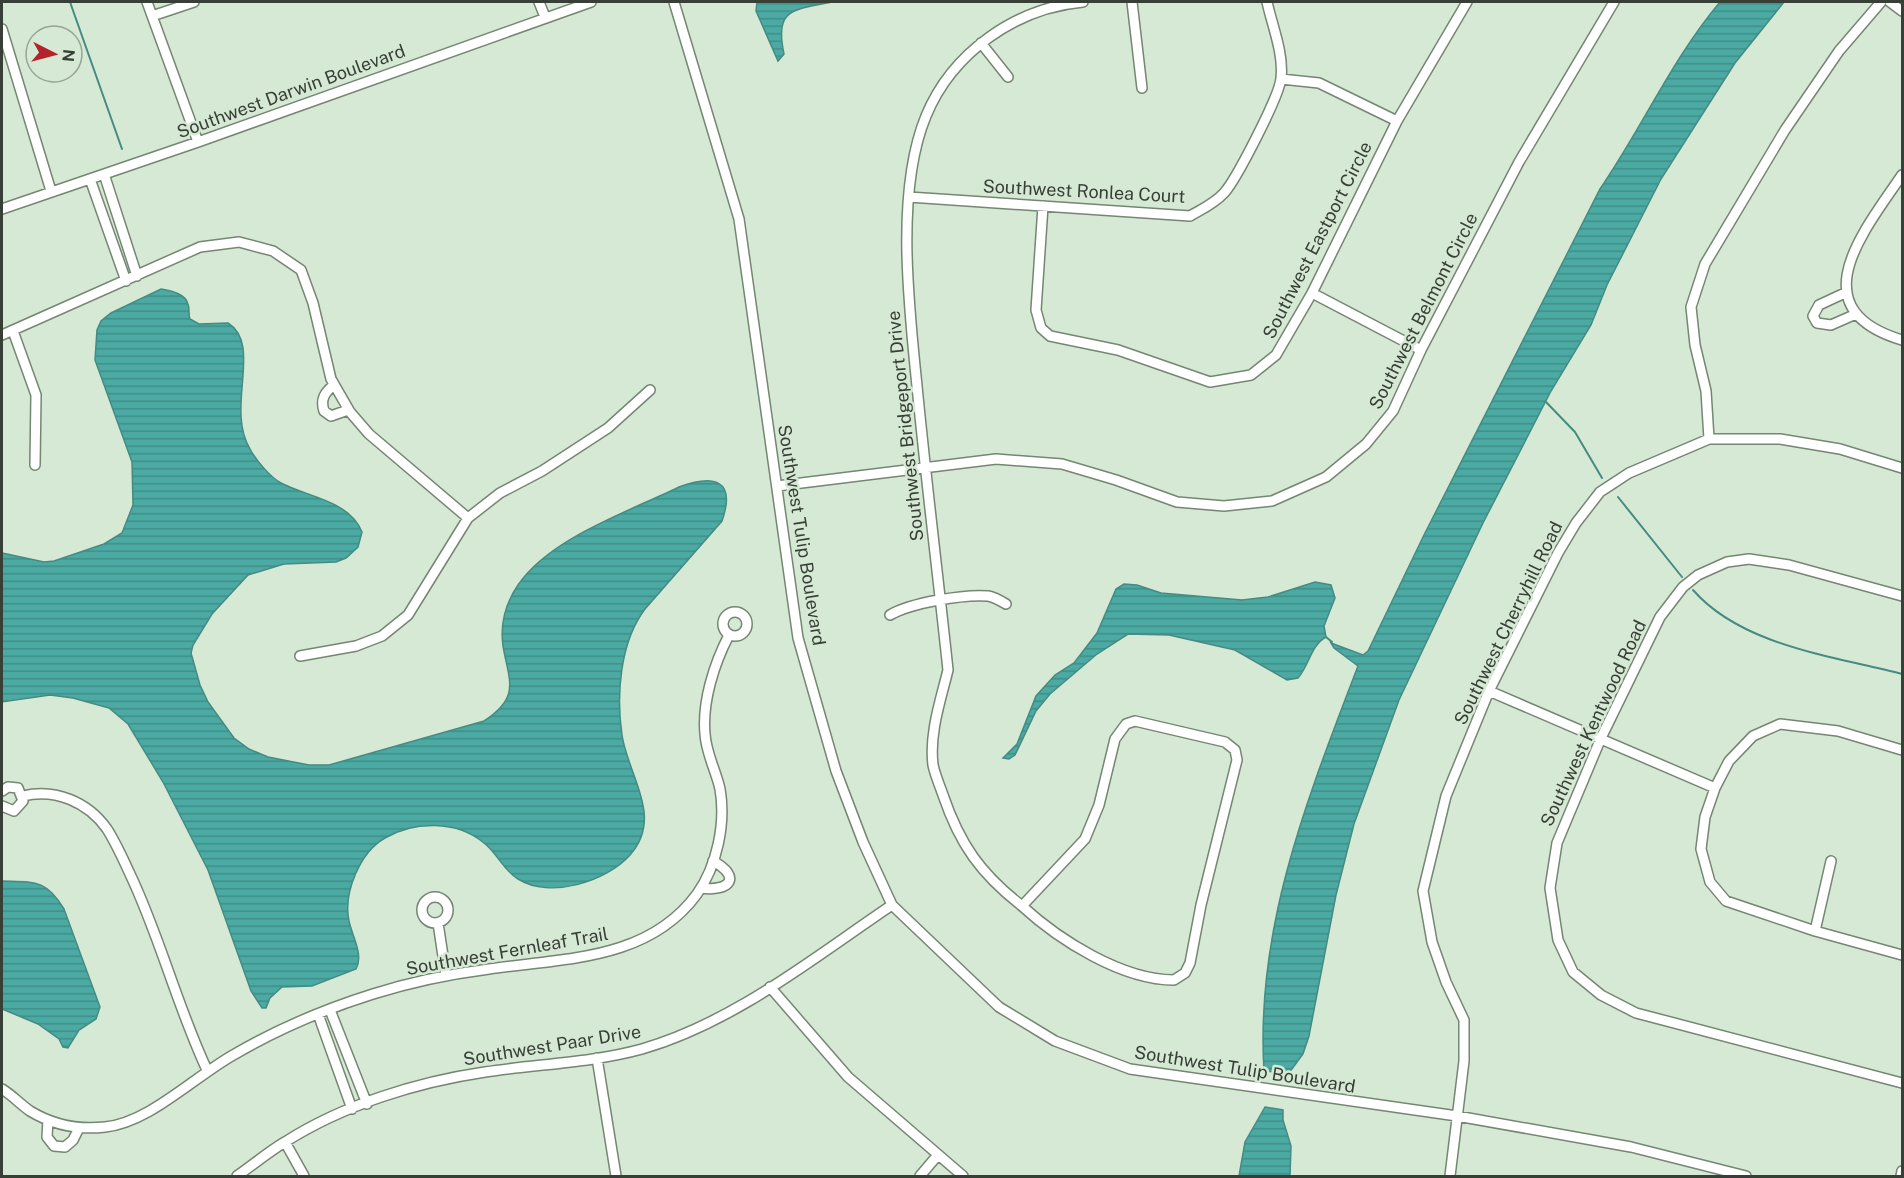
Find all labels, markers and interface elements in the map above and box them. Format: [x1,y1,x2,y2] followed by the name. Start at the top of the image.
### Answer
[24,24,84,84] north arrow
[174,40,408,142] street label: Southwest Darwin Boulevard
[58,48,79,63] text: N
[1258,138,1376,342] street label: Southwest Eastport Circle
[982,175,1186,207] street label: Southwest Ronlea Court
[1364,209,1482,413] street label: Southwest Belmont Circle
[882,310,928,542] street label: Southwest Bridgeport Drive
[774,423,830,647] street label: Southwest Tulip Boulevard
[1450,518,1566,728] street label: Southwest Cherryhill Road
[1536,617,1650,829] street label: Southwest Kentwood Road
[404,923,610,979] street label: Southwest Fernleaf Trail
[462,1021,642,1069] street label: Southwest Paar Drive
[1133,1041,1357,1097] street label: Southwest Tulip Boulevard

